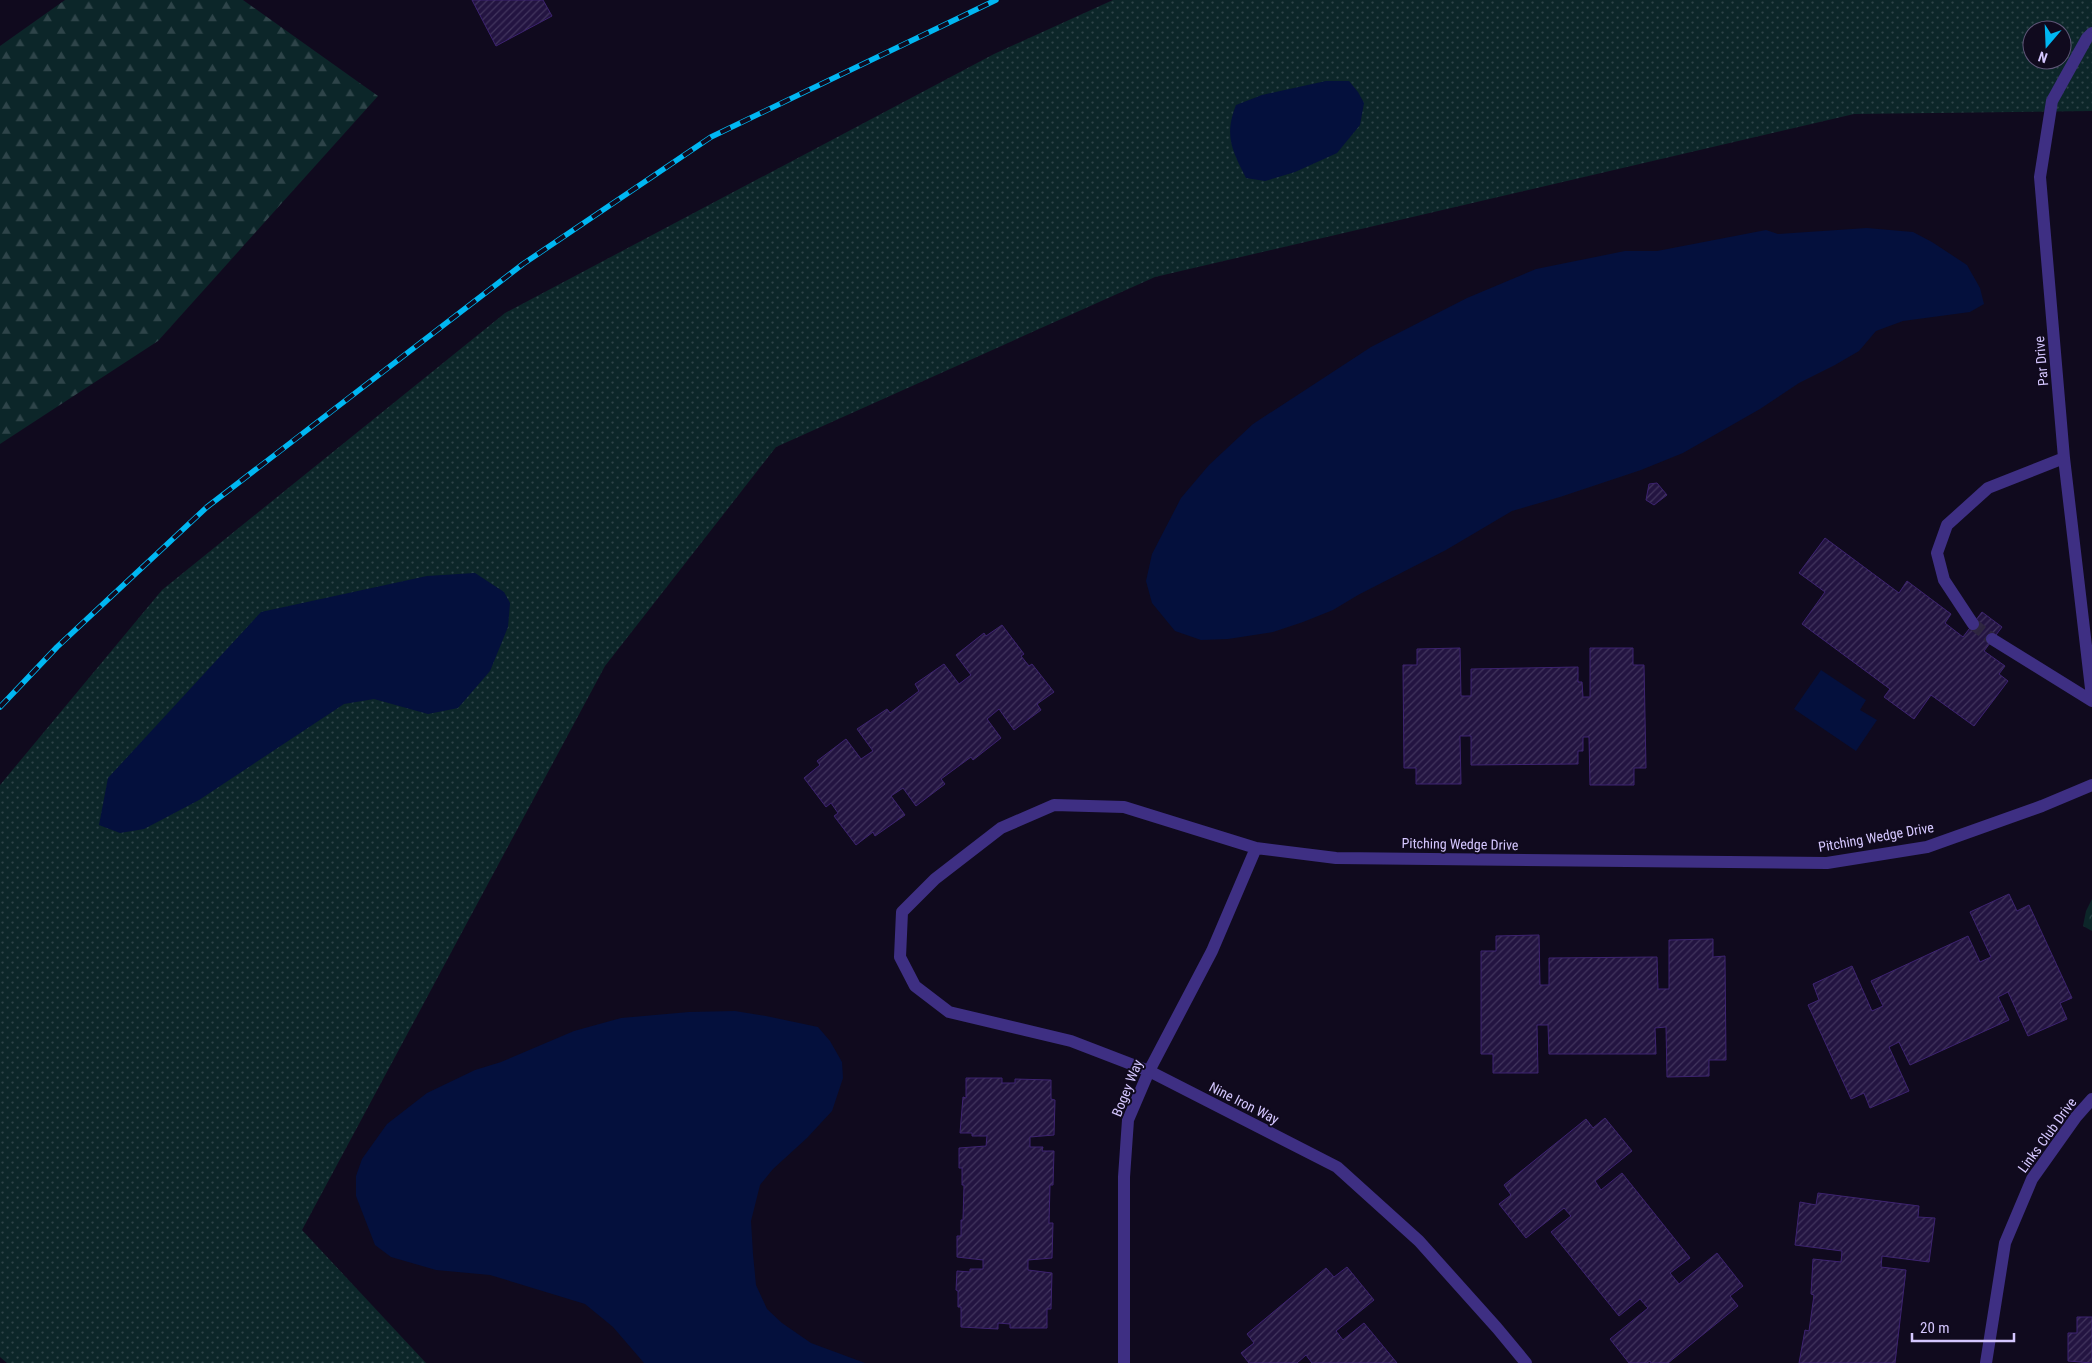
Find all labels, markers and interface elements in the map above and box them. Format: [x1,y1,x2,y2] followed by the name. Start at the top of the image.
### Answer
[2022,20,2072,70] north arrow
[2036,48,2049,66] text: N
[2031,335,2051,387] street label: Par Drive
[1817,819,1935,855] street label: Pitching Wedge Drive
[1401,835,1519,853] street label: Pitching Wedge Drive
[1108,1057,1146,1119] street label: Bogey Way
[1207,1079,1282,1127] street label: Nine Iron Way
[2015,1094,2080,1176] street label: Links Club Drive
[1912,1310,2014,1342] scale bar
[1920,1319,1950,1337] text: 20 m

